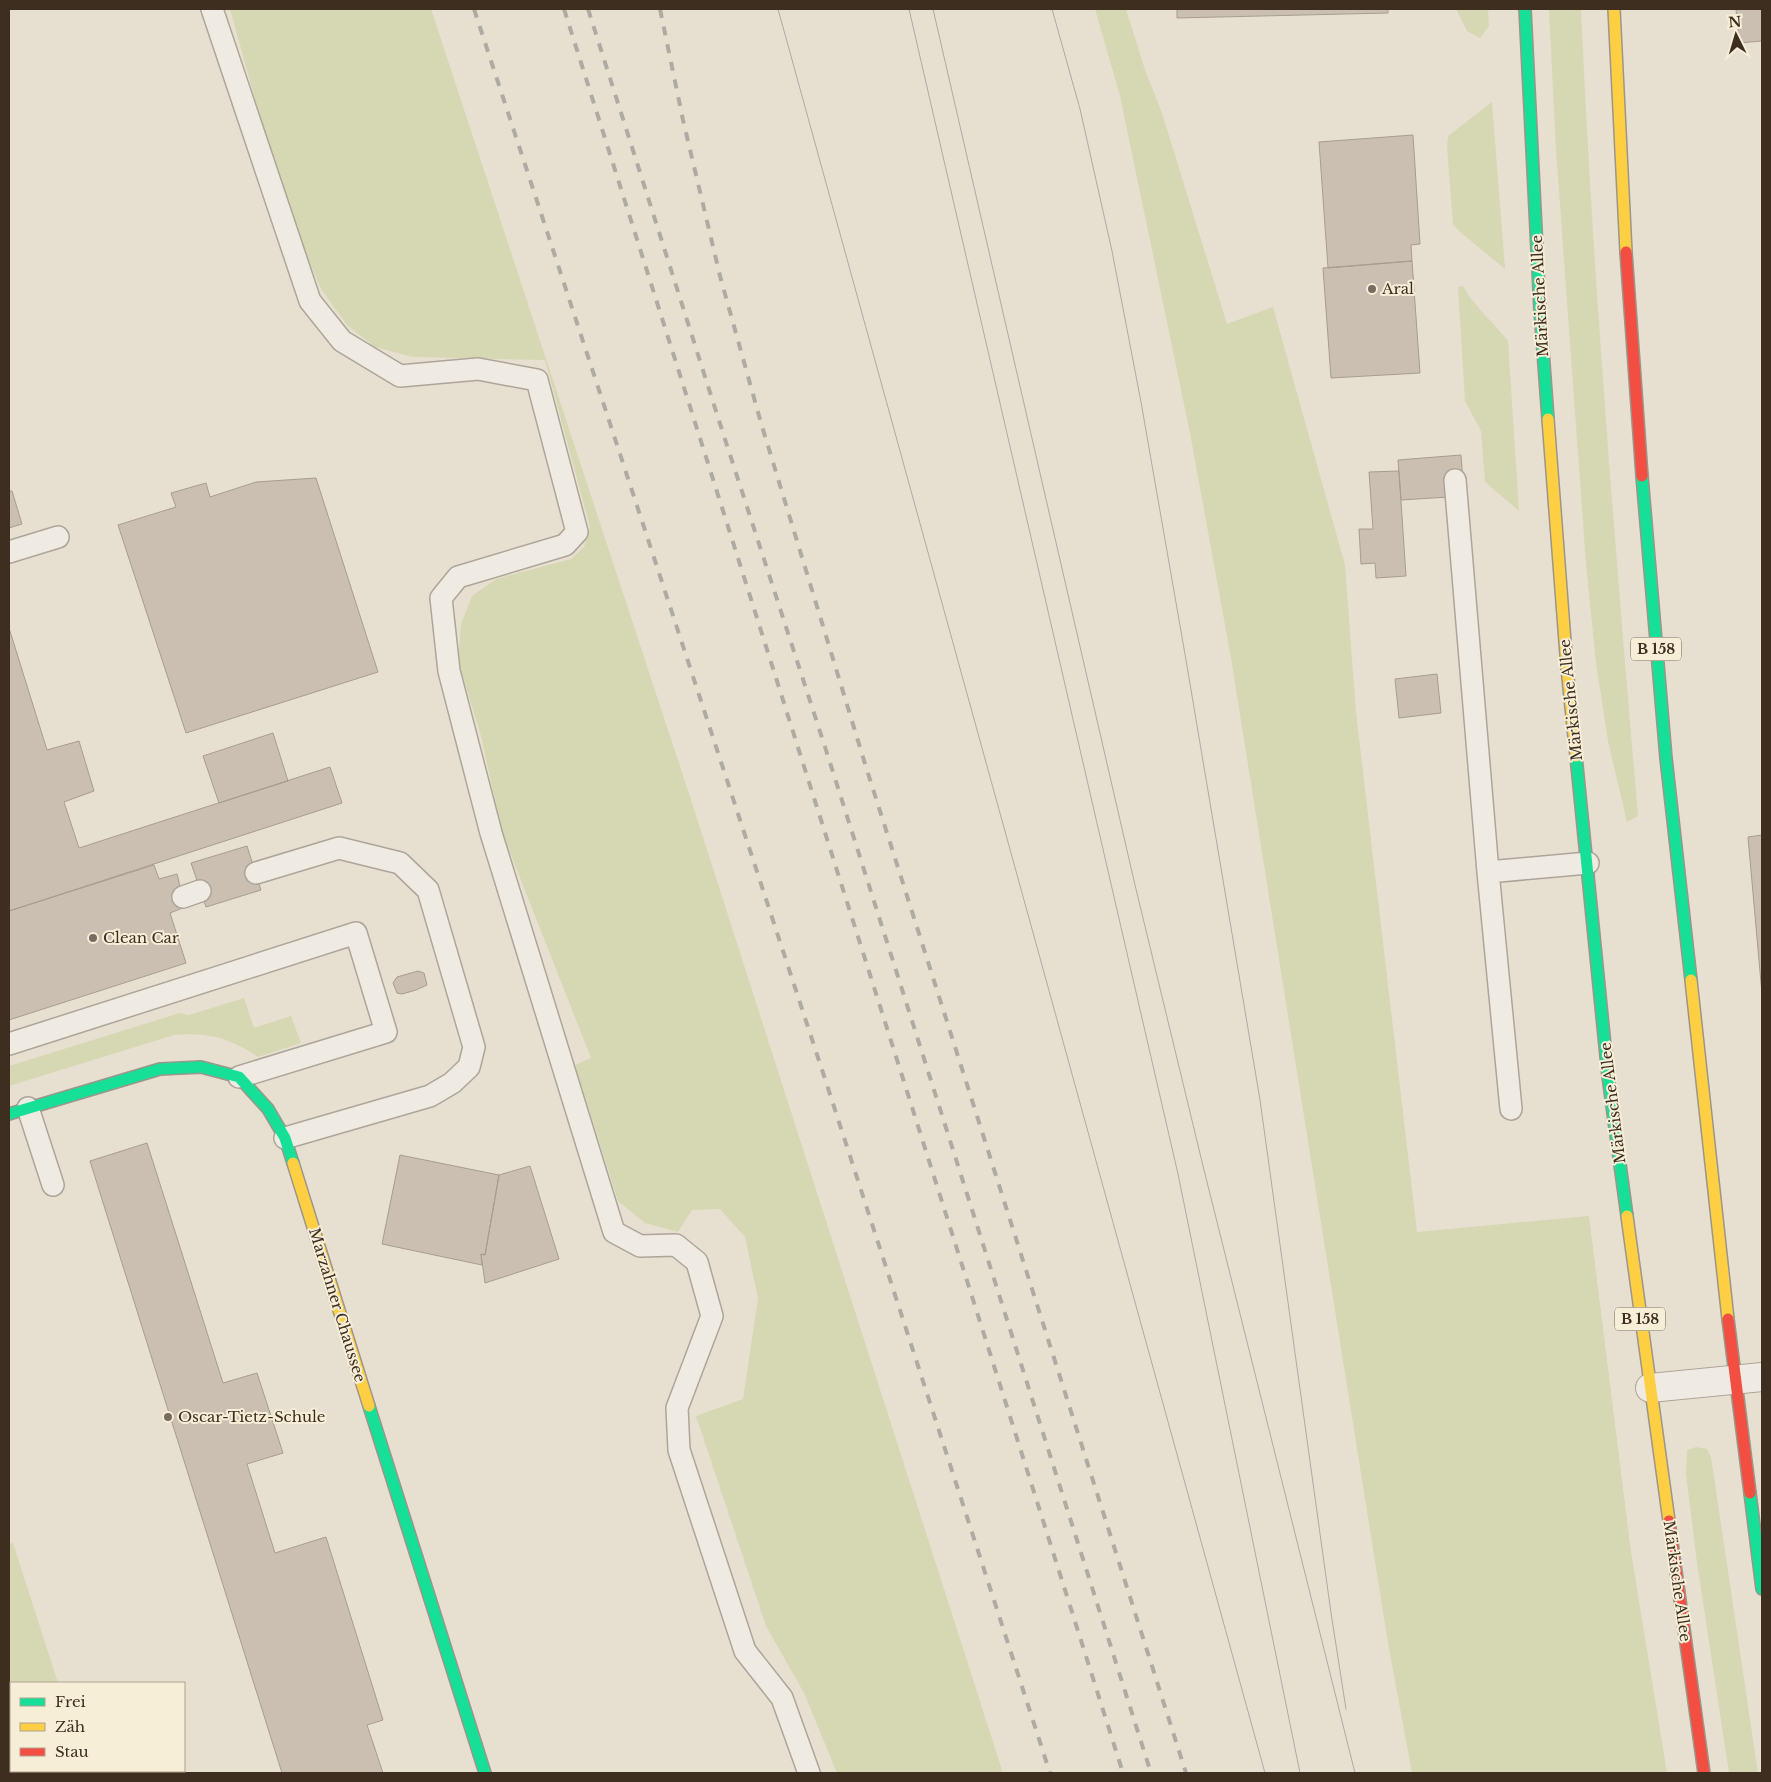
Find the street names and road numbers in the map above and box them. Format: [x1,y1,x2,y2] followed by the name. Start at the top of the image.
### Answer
[1527,235,1552,358] street label: Märkische Allee
[1555,638,1586,762] street label: Märkische Allee
[1631,638,1681,661] road number: B 158
[1596,1041,1629,1165] street label: Märkische Allee
[305,1225,370,1384] street label: Marzahner Chaussee
[1615,1308,1665,1330] road number: B 158
[1660,1519,1695,1643] street label: Märkische Allee

